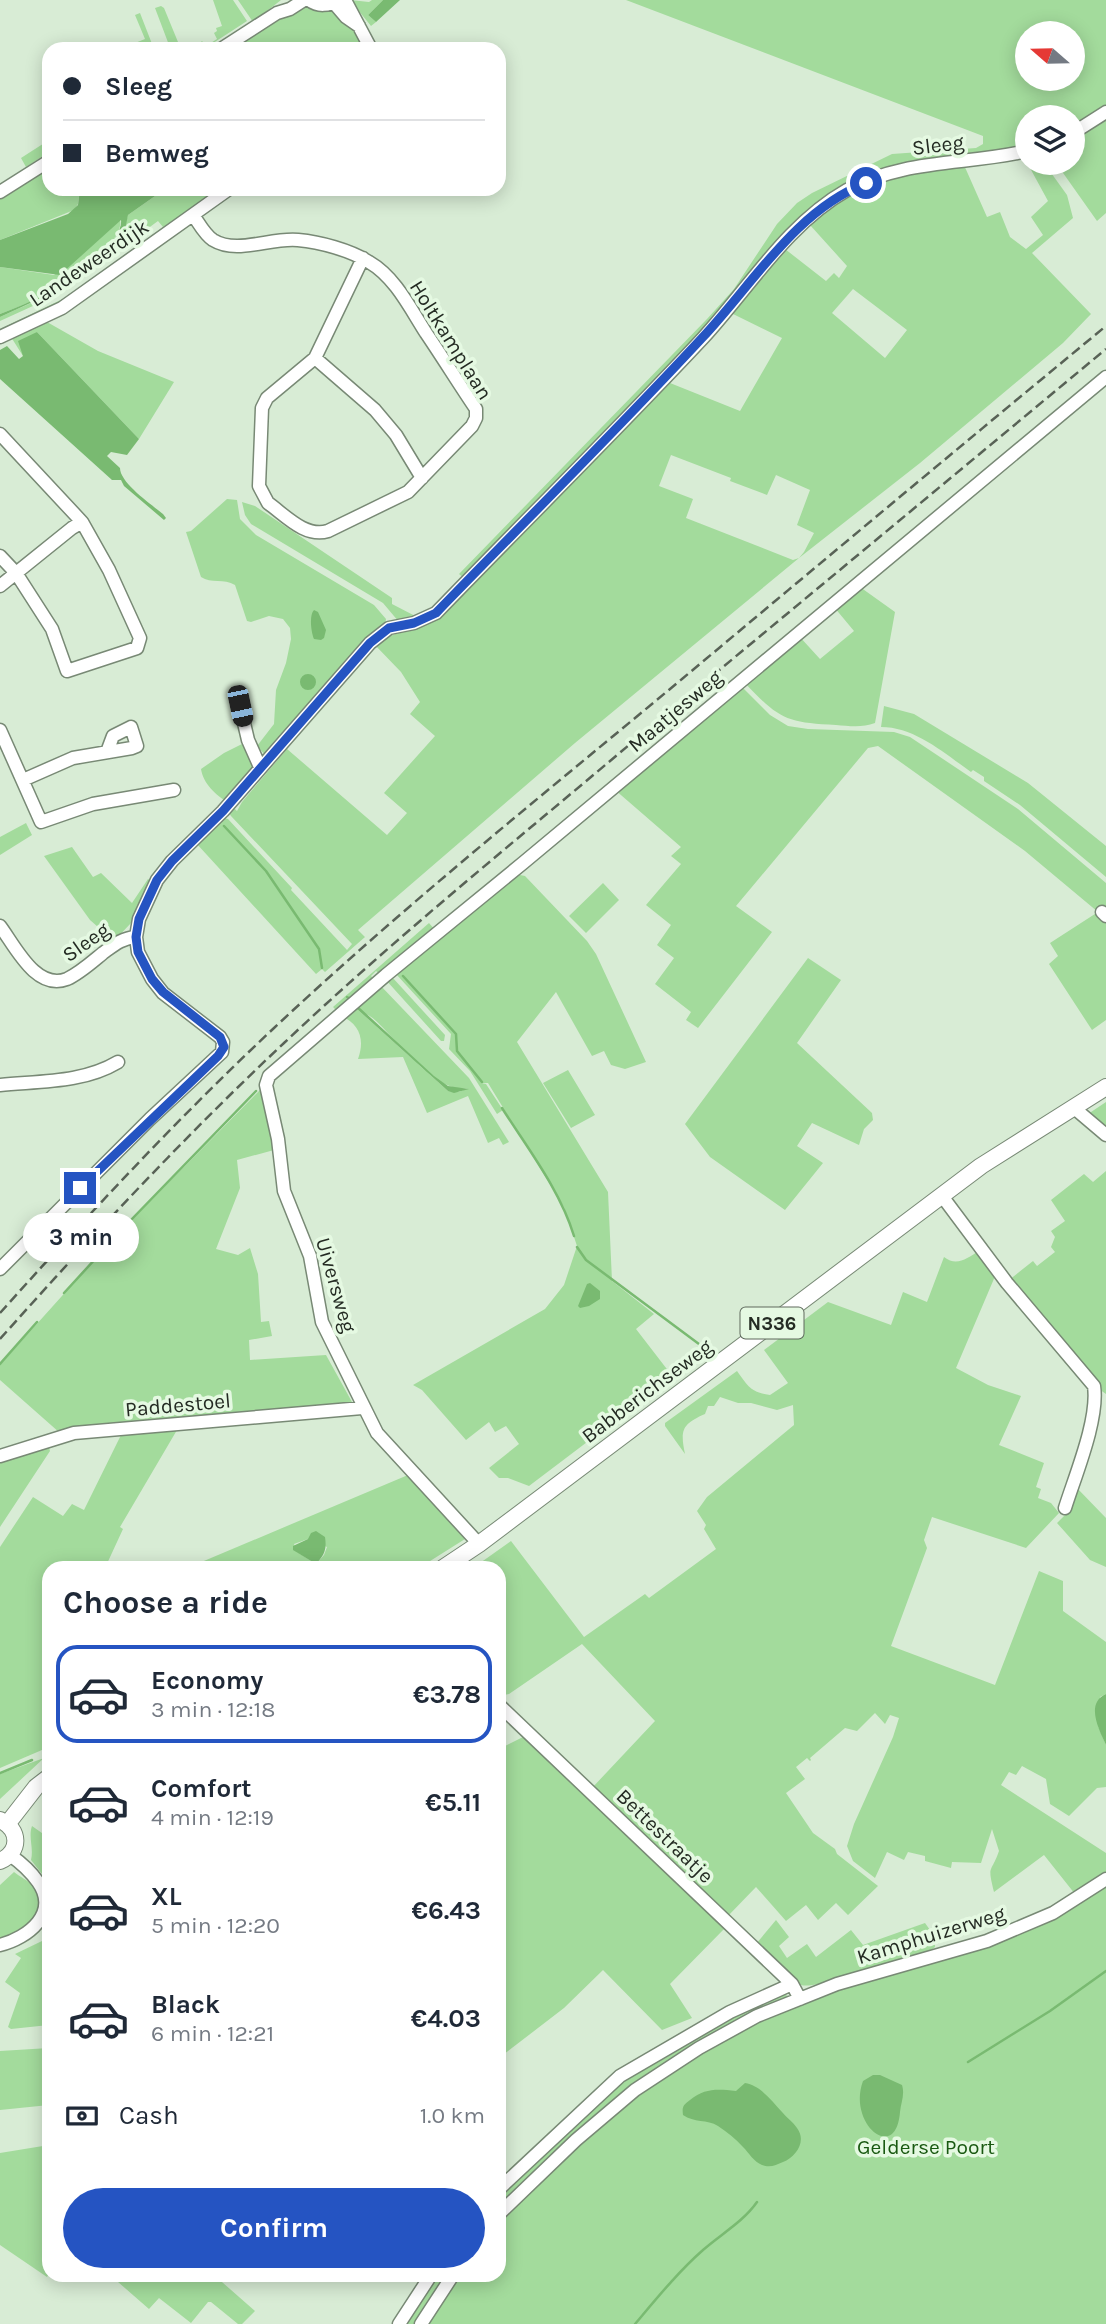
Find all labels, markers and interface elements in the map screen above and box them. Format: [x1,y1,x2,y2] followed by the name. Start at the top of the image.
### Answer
[1015,21,1085,91] north arrow
[1015,21,1085,175] map controls
[105,71,172,102] text: Sleeg
[1015,105,1085,175] button: layers
[911,130,965,160] street label: Sleeg
[105,138,209,169] text: Bemweg
[850,167,882,199] route start
[25,214,153,312] street label: Landeweerdijk
[405,276,497,404] street label: Holtkamplaan
[623,665,727,757] street label: Maatjesweg
[226,683,255,729] car
[58,917,114,967] street label: Sleeg
[64,1172,96,1204] route end
[22,1212,138,1262] callout: 3 min
[49,1224,113,1251] text: 3 min
[311,1235,361,1335] street label: Uiversweg
[740,1308,804,1338] road number: N336
[577,1334,717,1448] street label: Babberichseweg
[124,1388,232,1422] street label: Paddestoel
[63,1584,268,1621] text: Choose a ride
[67,1663,130,1726] icon: car
[151,1665,263,1696] text: Economy
[413,1679,481,1710] text: €3.78
[151,1696,275,1723] text: 3 min · 12:18
[67,1771,130,1834] icon: car
[151,1773,252,1804] text: Comfort
[612,1784,718,1888] street label: Bettestraatje
[425,1787,481,1818] text: €5.11
[151,1804,274,1831] text: 4 min · 12:19
[67,1879,130,1942] icon: car
[151,1881,182,1912] text: XL
[412,1895,481,1926] text: €6.43
[854,1901,1008,1969] street label: Kamphuizerweg
[151,1912,280,1939] text: 5 min · 12:20
[67,1987,130,2050] icon: car
[151,1989,220,2020] text: Black
[411,2003,481,2034] text: €4.03
[151,2020,274,2047] text: 6 min · 12:21
[63,2097,101,2135] icon: cash
[119,2100,179,2131] text: Cash
[420,2102,485,2129] text: 1.0 km
[857,2135,995,2159] park label: Gelderse Poort
[63,2188,485,2268] button: Confirm

